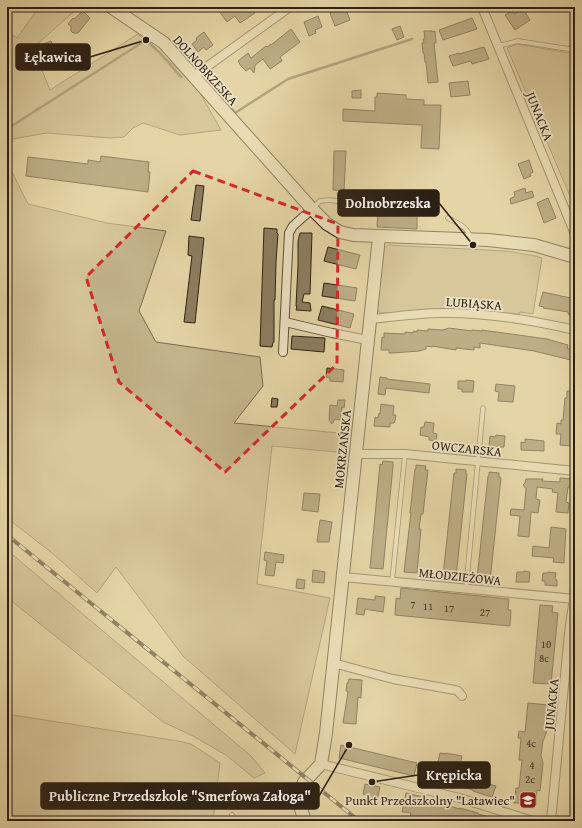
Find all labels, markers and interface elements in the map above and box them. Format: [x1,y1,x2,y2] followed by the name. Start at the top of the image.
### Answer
[169,31,242,110] street label: DOLNOBRZESKA
[16,44,90,70] callout: Łękawica
[24,47,82,67] text: Łękawica
[520,87,558,144] street label: JUNACKA
[338,190,439,216] callout: Dolnobrzeska
[345,193,432,213] text: Dolnobrzeska
[445,292,503,315] street label: LUBIĄSKA
[329,409,356,489] street label: MOKRZAŃSKA
[431,435,503,462] street label: OWCZARSKA
[418,563,502,590] street label: MŁODZIEŻOWA
[410,596,416,612] house number: 7
[423,598,433,614] house number: 11
[444,600,454,616] house number: 17
[480,604,490,620] house number: 27
[541,636,551,652] house number: 10
[539,650,549,666] house number: 8c
[539,677,564,733] street label: JUNACKA
[526,735,536,751] house number: 4c
[529,757,535,773] house number: 4
[418,762,490,788] callout: Krępicka
[426,765,483,785] text: Krępicka
[525,771,535,787] house number: 2c
[41,783,319,809] callout: Publiczne Przedszkole "Smerfowa Załoga"
[49,786,311,806] text: Publiczne Przedszkole "Smerfowa Załoga"
[518,790,538,810] school or university icon: Punkt Przedszkolny "Latawiec"
[345,791,515,810] place label: Punkt Przedszkolny "Latawiec"

